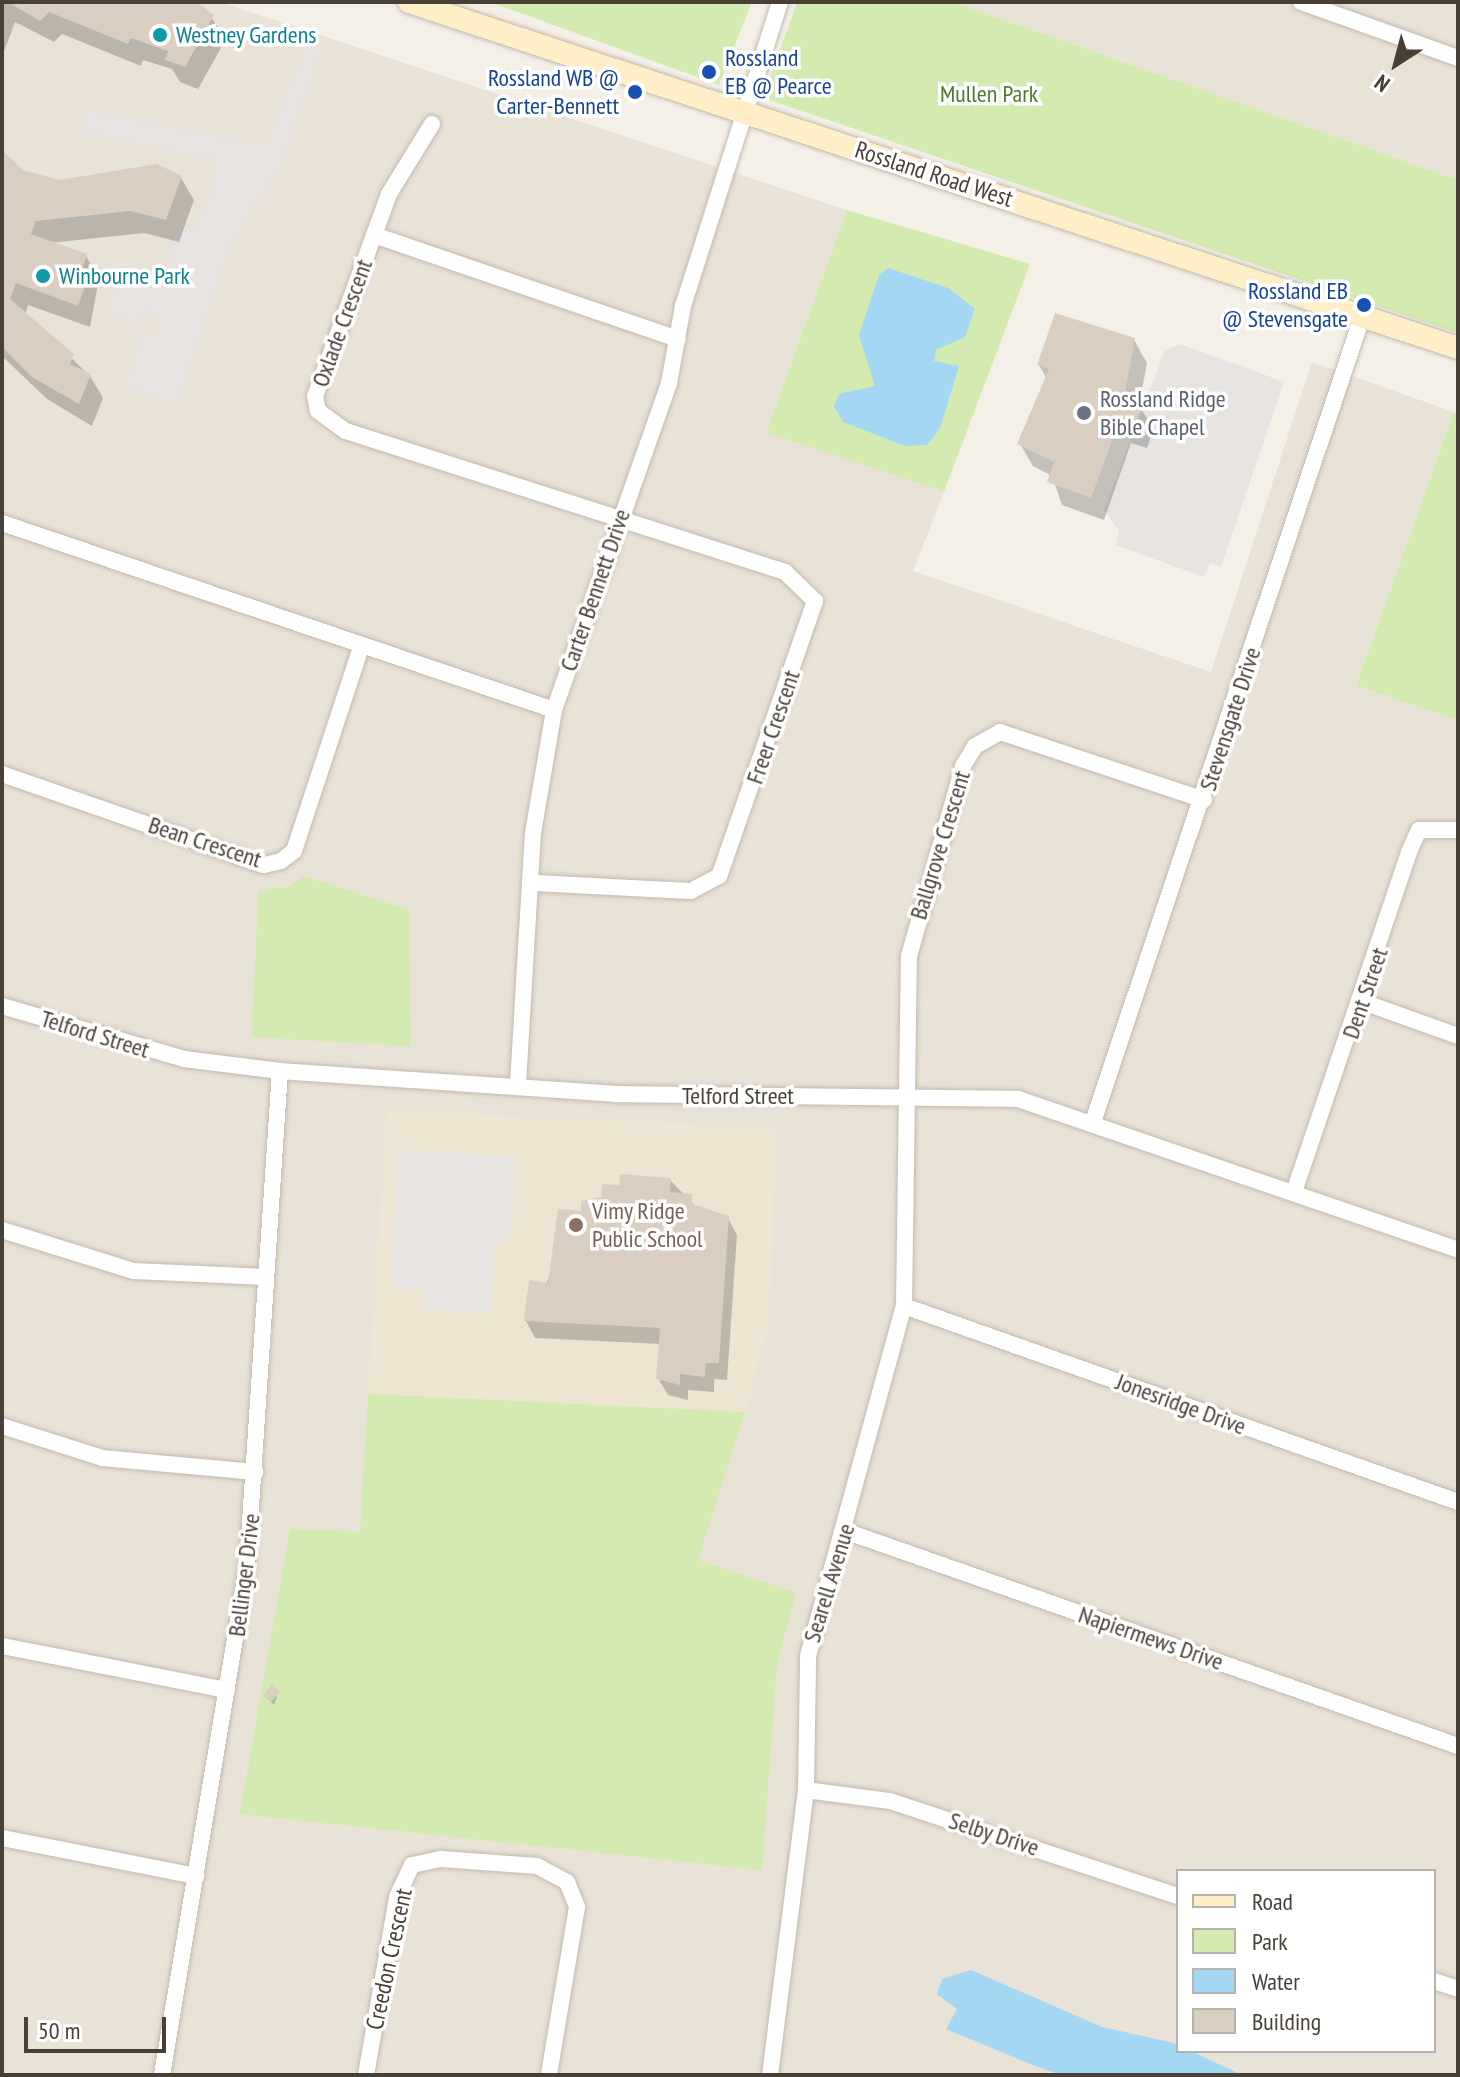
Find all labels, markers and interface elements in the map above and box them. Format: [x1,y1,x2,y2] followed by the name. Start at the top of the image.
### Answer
[176,21,317,49] place label: Westney Gardens
[1356,24,1436,104] north arrow
[151,26,169,44] marker: Westney Gardens
[725,44,832,100] place label: Rossland EB @ Pearce
[700,63,718,81] marker: Rossland EB @ Pearce
[488,64,619,120] place label: Rossland WB @ Carter-Bennett
[1369,69,1395,98] text: N
[940,80,1038,108] park label: Mullen Park
[626,83,644,101] marker: Rossland WB @ Carter-Bennett
[851,135,1017,213] street label: Rossland Road West
[306,255,378,391] street label: Oxlade Crescent
[59,262,190,290] place label: Winbourne Park
[34,267,52,285] marker: Winbourne Park
[1222,277,1348,333] place label: Rossland EB @ Stevensgate
[1355,296,1373,314] marker: Rossland EB @ Stevensgate
[1100,385,1226,441] place label: Rossland Ridge Bible Chapel
[1075,404,1093,422] marker: Rossland Ridge Bible Chapel
[554,505,636,675] street label: Carter Bennett Drive
[1193,644,1267,794] street label: Stevensgate Drive
[740,666,806,788] street label: Freer Crescent
[904,767,976,923] street label: Ballgrove Crescent
[145,810,265,874] street label: Bean Crescent
[1336,944,1394,1042] street label: Dent Street
[37,1004,153,1064] street label: Telford Street
[682,1082,794,1110] street label: Telford Street
[592,1197,703,1253] place label: Vimy Ridge Public School
[567,1216,585,1234] marker: Vimy Ridge Public School
[1112,1367,1250,1441] street label: Jonesridge Drive
[222,1512,266,1638] street label: Bellinger Drive
[797,1520,861,1646] street label: Searell Avenue
[1075,1600,1227,1676] street label: Napiermews Drive
[945,1806,1043,1862] street label: Selby Drive
[1176,1869,1436,2053] legend
[360,1886,418,2032] street label: Creedon Crescent
[1252,1886,1293,1917] text: Road
[1252,1926,1288,1957] text: Park
[1252,1966,1300,1997] text: Water
[28,2001,170,2051] scale bar
[1252,2006,1321,2037] text: Building
[38,2015,80,2046] text: 50 m

